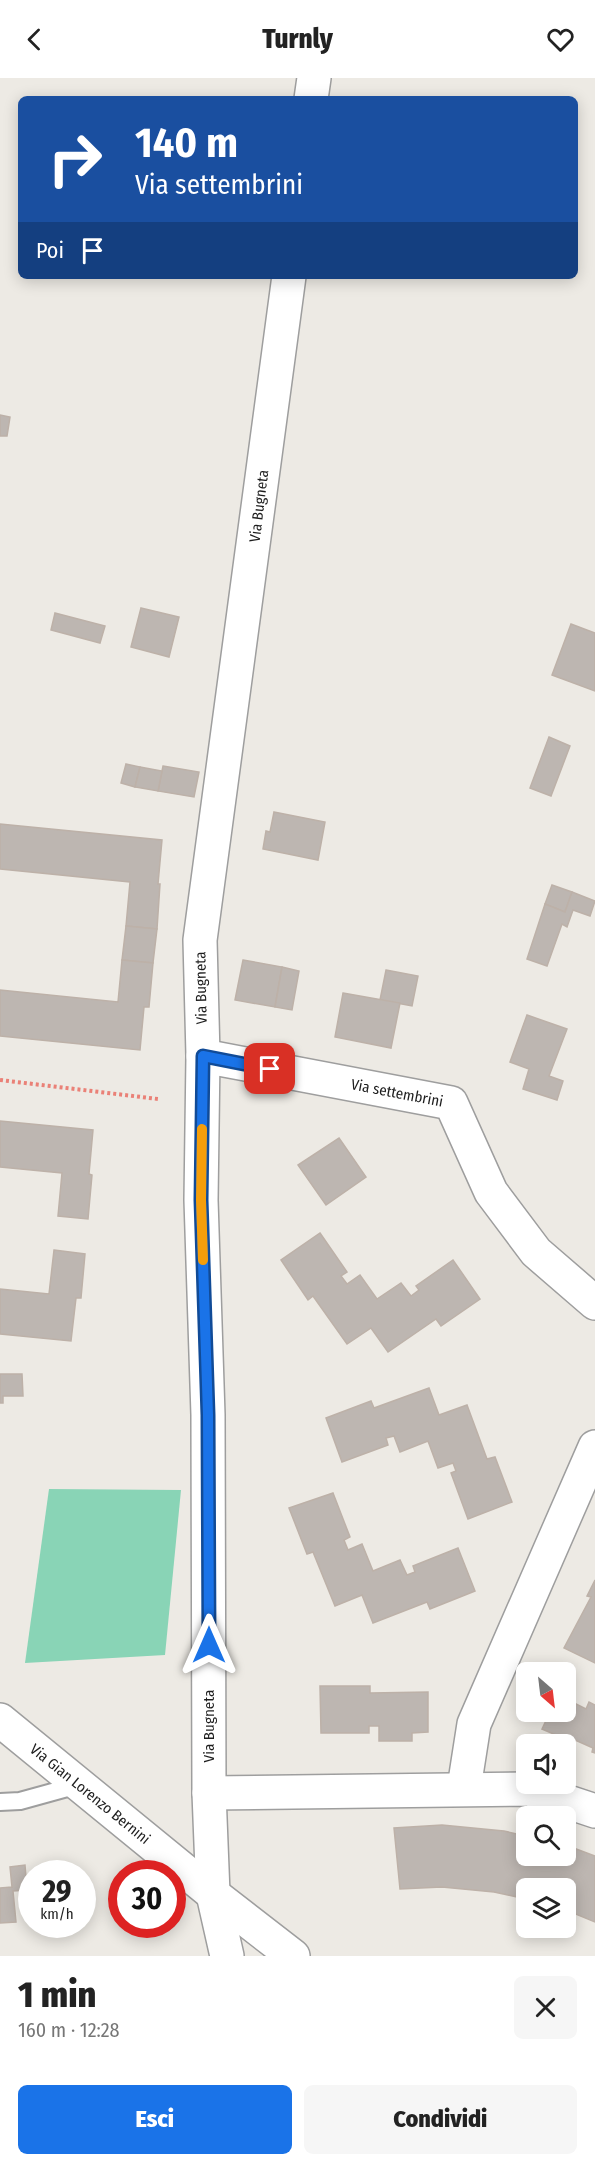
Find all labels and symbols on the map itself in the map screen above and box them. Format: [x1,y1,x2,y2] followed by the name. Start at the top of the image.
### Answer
[246,469,272,543] street label: Via Bugneta
[191,951,211,1025] street label: Via Bugneta
[244,1043,295,1094] pin
[349,1075,445,1111] street label: Via settembrini
[177,1613,241,1677] position arrow
[516,1662,576,1722] north arrow
[200,1690,218,1762] street label: Via Bugneta
[26,1740,154,1848] street label: Via Gian Lorenzo Bernini
[108,1860,186,1938] speed limit sign: 30

